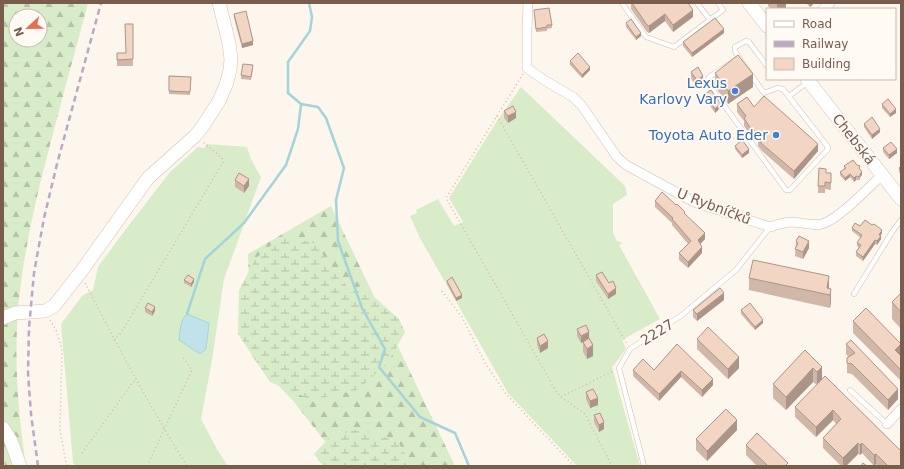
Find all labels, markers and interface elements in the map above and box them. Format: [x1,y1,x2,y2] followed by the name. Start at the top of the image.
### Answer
[8,8,48,48] north arrow
[766,8,896,80] legend
[802,17,832,31] text: Road
[11,25,27,38] text: N
[802,37,848,51] text: Railway
[802,57,851,71] text: Building
[639,75,727,107] place label: Lexus Karlovy Vary
[730,86,740,96] marker: Lexus Karlovy Vary
[829,110,879,168] street label: Chebská
[648,127,768,143] place label: Toyota Auto Eder
[771,130,781,140] marker: Toyota Auto Eder
[675,185,753,227] street label: U Rybníčků
[638,316,676,348] street label: 2227

